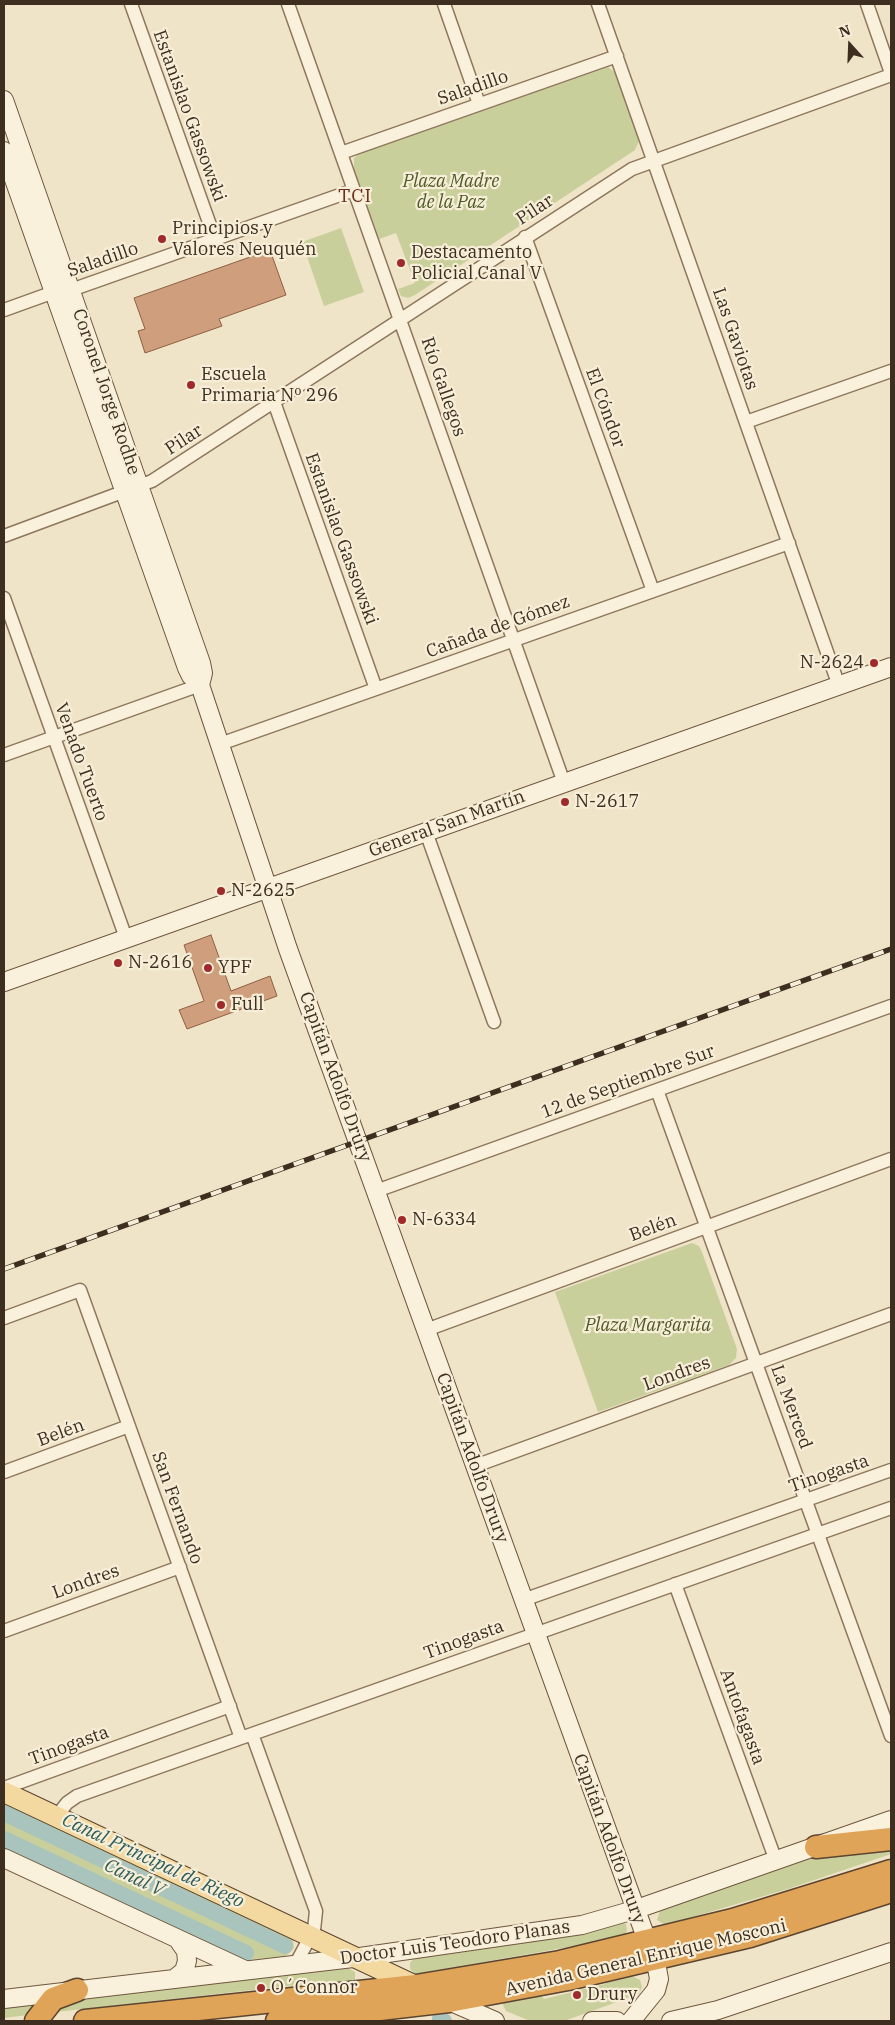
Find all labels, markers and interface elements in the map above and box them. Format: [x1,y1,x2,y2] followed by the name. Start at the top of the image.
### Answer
[825,20,875,70] north arrow
[837,21,853,41] text: N
[148,27,230,205] street label: Estanislao Gassowski
[435,66,511,110] street label: Saladillo
[403,171,499,213] park label: Plaza Madre de la Paz
[338,186,372,208] district label: TCI
[512,190,558,230] street label: Pilar
[172,218,317,260] place label: Principios y Valores Neuquén
[156,233,168,245] marker: Principios y Valores Neuquén
[65,238,141,282] street label: Saladillo
[411,242,542,284] place label: Destacamento Policial Canal V
[395,257,407,269] marker: Destacamento Policial Canal V
[707,285,763,393] street label: Las Gaviotas
[67,306,145,478] street label: Coronel Jorge Rodhe
[416,334,470,440] street label: Río Gallegos
[201,364,338,406] place label: Escuela Primaria Nº 296
[581,365,629,451] street label: El Cóndor
[185,379,197,391] marker: Escuela Primaria Nº 296
[161,420,207,460] street label: Pilar
[300,450,382,628] street label: Estanislao Gassowski
[423,591,573,663] street label: Cañada de Gómez
[800,652,864,674] place label: N-2624
[868,657,880,669] marker: N-2624
[50,700,112,824] street label: Venado Tuerto
[366,786,528,862] street label: General San Martín
[575,791,639,813] place label: N-2617
[559,796,571,808] marker: N-2617
[231,880,295,902] place label: N-2625
[215,885,227,897] marker: N-2625
[128,952,192,974] place label: N-2616
[112,957,124,969] marker: N-2616
[218,957,252,979] place label: YPF
[202,962,214,974] marker: YPF
[294,989,376,1165] street label: Capitán Adolfo Drury
[231,994,264,1016] place label: Full
[215,999,227,1011] marker: Full
[538,1041,718,1123] street label: 12 de Septiembre Sur
[412,1209,476,1231] place label: N-6334
[627,1210,679,1246] street label: Belén
[396,1214,408,1226] marker: N-6334
[585,1315,711,1337] park label: Plaza Margarita
[641,1352,713,1396] street label: Londres
[766,1362,816,1452] street label: La Merced
[431,1370,513,1546] street label: Capitán Adolfo Drury
[35,1415,87,1451] street label: Belén
[147,1449,207,1567] street label: San Fernando
[786,1450,872,1498] street label: Tinogasta
[50,1560,122,1604] street label: Londres
[421,1616,507,1664] street label: Tinogasta
[715,1666,769,1768] street label: Antofagasta
[26,1722,112,1770] street label: Tinogasta
[568,1751,650,1927] street label: Capitán Adolfo Drury
[58,1809,248,1913] water label: Canal Principal de Riego
[100,1854,168,1902] water label: Canal V
[503,1915,789,2001] street label: Avenida General Enrique Mosconi
[339,1916,571,1970] street label: Doctor Luis Teodoro Planas
[271,1977,357,1999] place label: O´Connor
[255,1982,267,1994] marker: O´Connor
[587,1984,637,2006] place label: Drury
[571,1989,583,2001] marker: Drury

